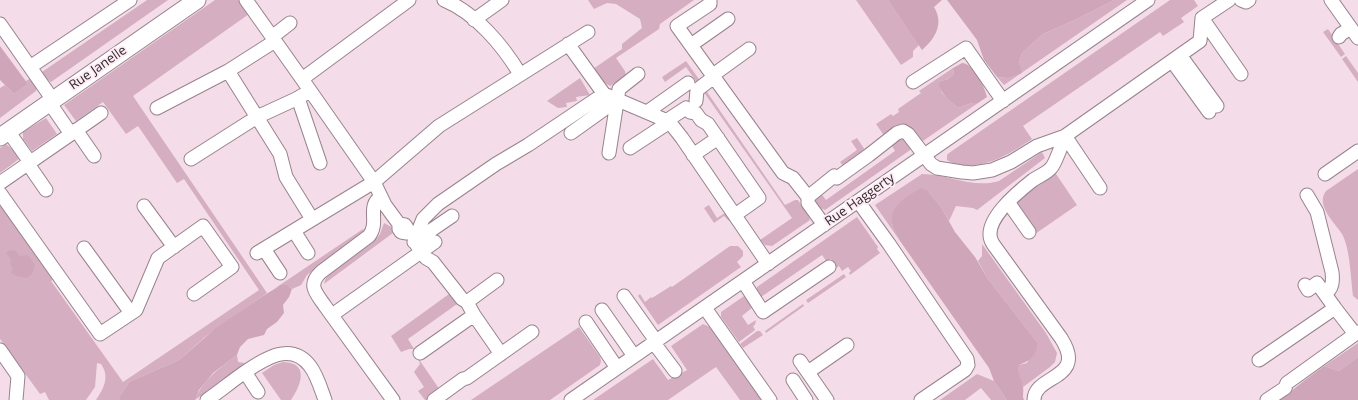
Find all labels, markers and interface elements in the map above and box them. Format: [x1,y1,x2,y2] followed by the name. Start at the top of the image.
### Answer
[66,43,130,93] street label: Rue Janelle
[822,170,898,230] street label: Rue Haggerty

